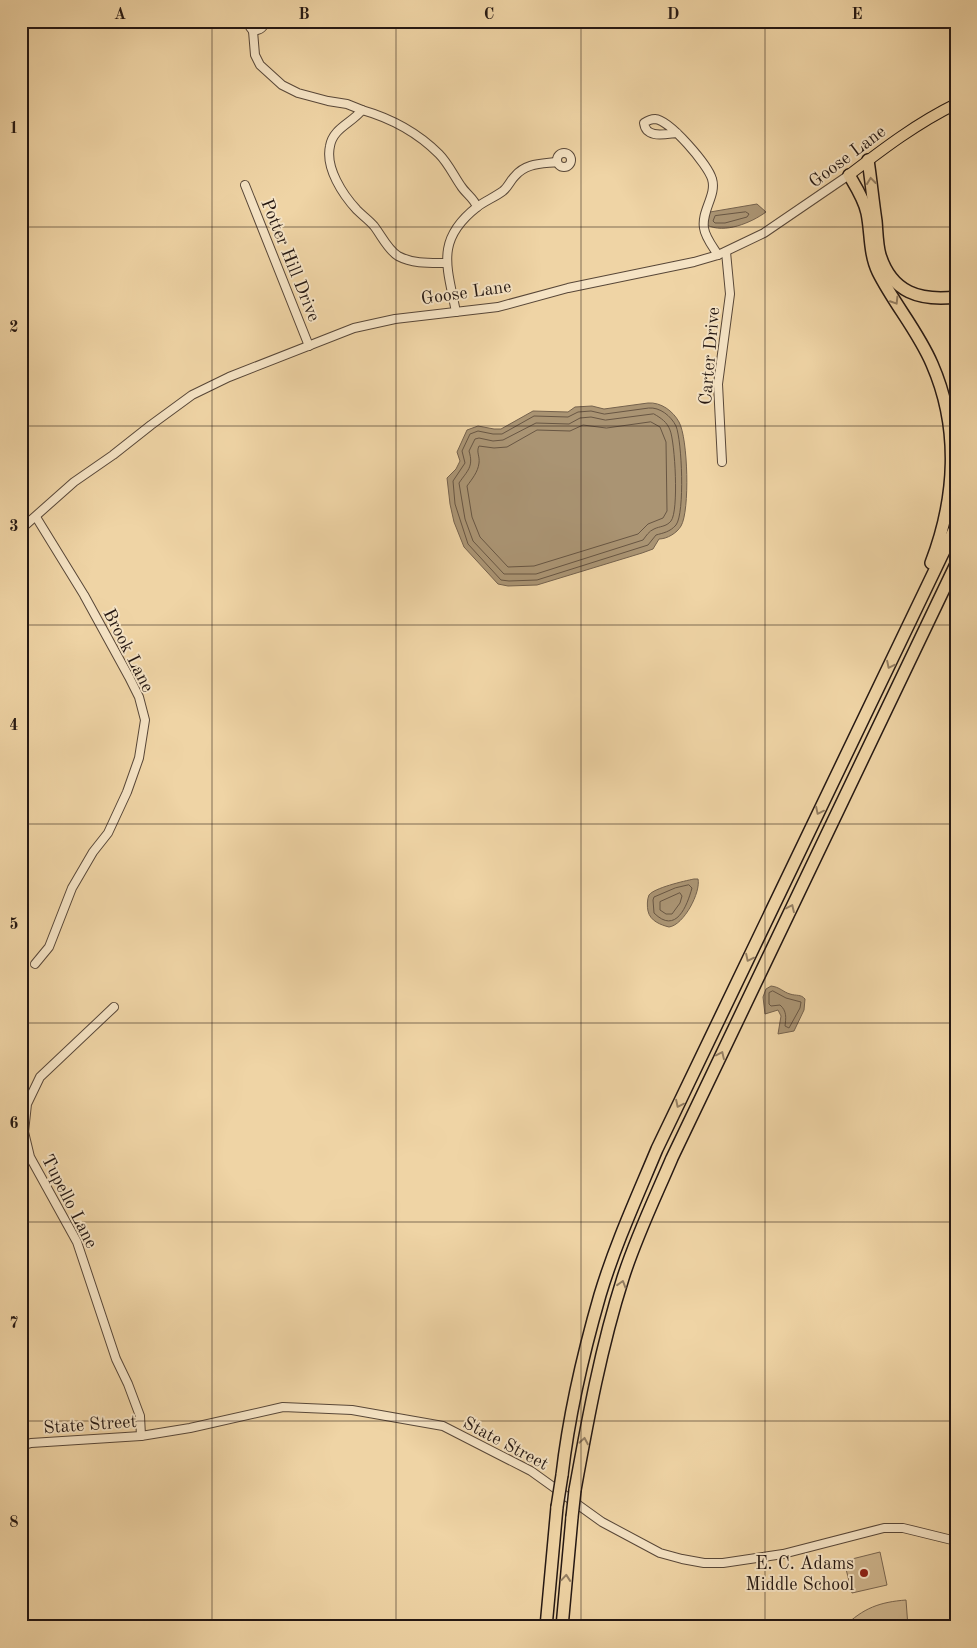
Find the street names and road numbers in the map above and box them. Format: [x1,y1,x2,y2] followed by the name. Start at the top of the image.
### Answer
[806,122,889,191] street label: Goose Lane
[257,196,323,324] street label: Potter Hill Drive
[420,278,512,308] street label: Goose Lane
[697,306,723,406] street label: Carter Drive
[99,606,157,695] street label: Brook Lane
[38,1152,100,1251] street label: Tupello Lane
[43,1413,137,1437] street label: State Street
[460,1414,551,1474] street label: State Street

